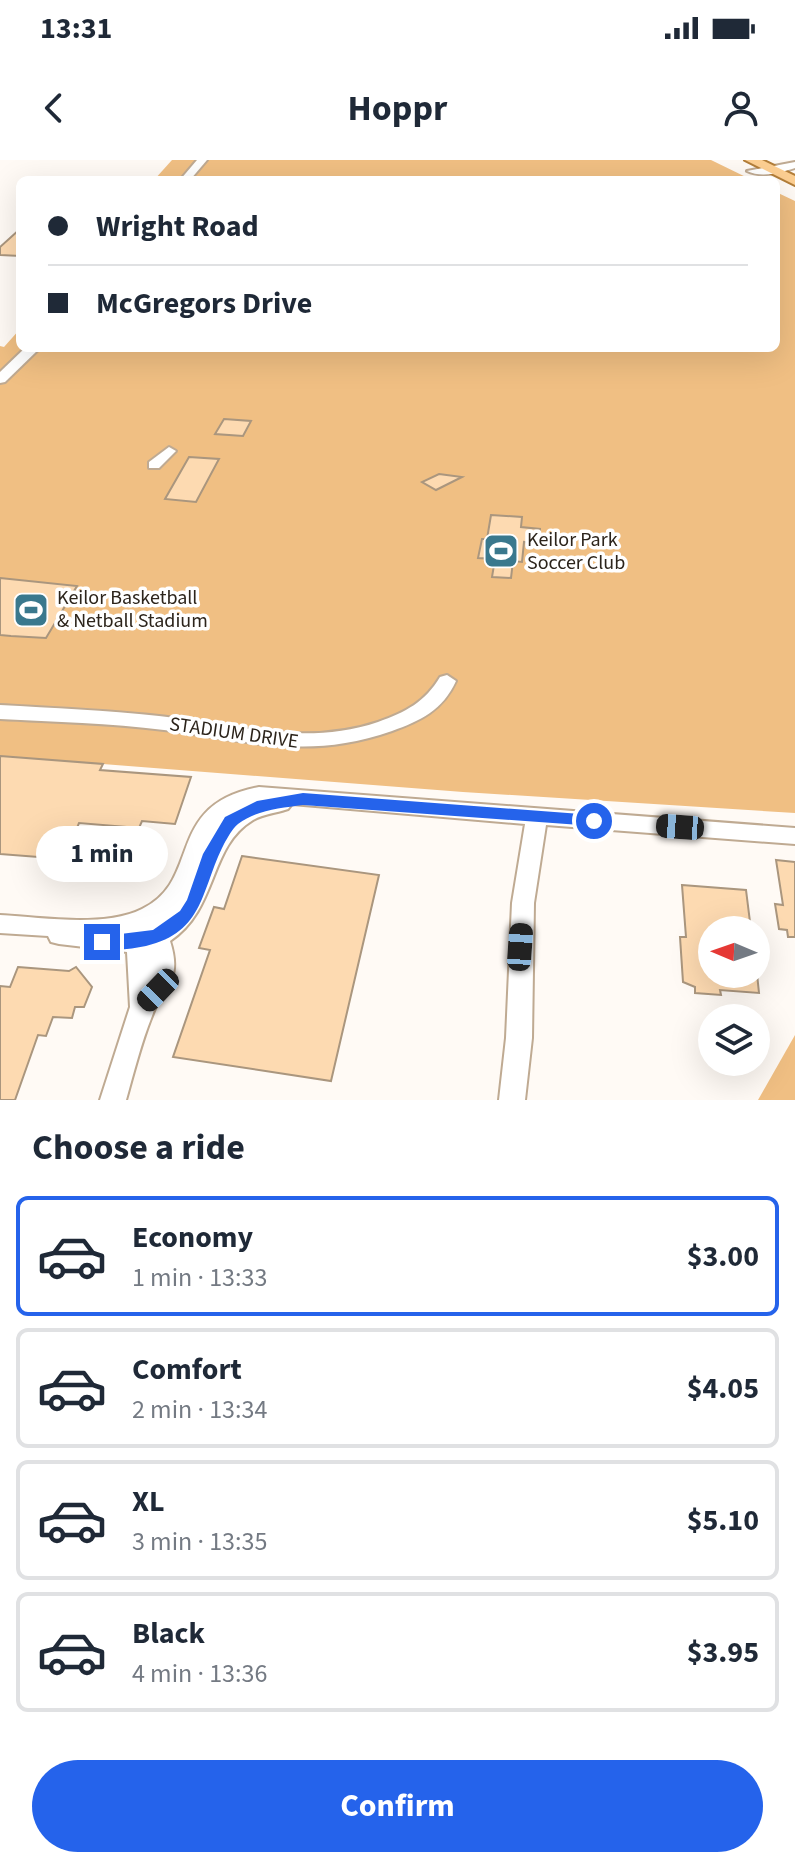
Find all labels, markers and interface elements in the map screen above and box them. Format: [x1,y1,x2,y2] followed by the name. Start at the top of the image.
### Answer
[40,7,112,50] text: 13:31
[348,83,447,134] text: Hoppr
[32,86,76,130] icon: back
[719,86,763,130] icon: person
[96,205,259,248] text: Wright Road
[96,282,312,325] text: McGregors Drive
[527,526,625,577] place label: Keilor Park Soccer Club
[482,532,520,570] sports icon: Keilor Park Soccer Club
[57,584,208,635] place label: Keilor Basketball & Netball Stadium
[12,591,50,629] sports icon: Keilor Basketball & Netball Stadium
[168,710,300,756] street label: STADIUM DRIVE
[576,803,612,839] route start
[655,813,705,841] car
[36,826,168,882] callout: 1 min
[70,835,134,872] text: 1 min
[698,916,770,988] north arrow
[698,916,770,1076] map controls
[506,922,534,972] car
[84,924,120,960] route end
[133,964,183,1016] car
[698,1004,770,1076] button: layers
[32,1122,245,1173] text: Choose a ride
[132,1216,253,1259] text: Economy
[36,1220,108,1292] icon: car
[687,1235,759,1278] text: $3.00
[132,1259,267,1296] text: 1 min · 13:33
[132,1348,242,1391] text: Comfort
[36,1352,108,1424] icon: car
[687,1367,759,1410] text: $4.05
[132,1391,267,1428] text: 2 min · 13:34
[132,1480,165,1523] text: XL
[36,1484,108,1556] icon: car
[687,1499,759,1542] text: $5.10
[132,1523,267,1560] text: 3 min · 13:35
[132,1612,205,1655] text: Black
[36,1616,108,1688] icon: car
[687,1631,759,1674] text: $3.95
[132,1655,267,1692] text: 4 min · 13:36
[32,1760,763,1852] button: Confirm

